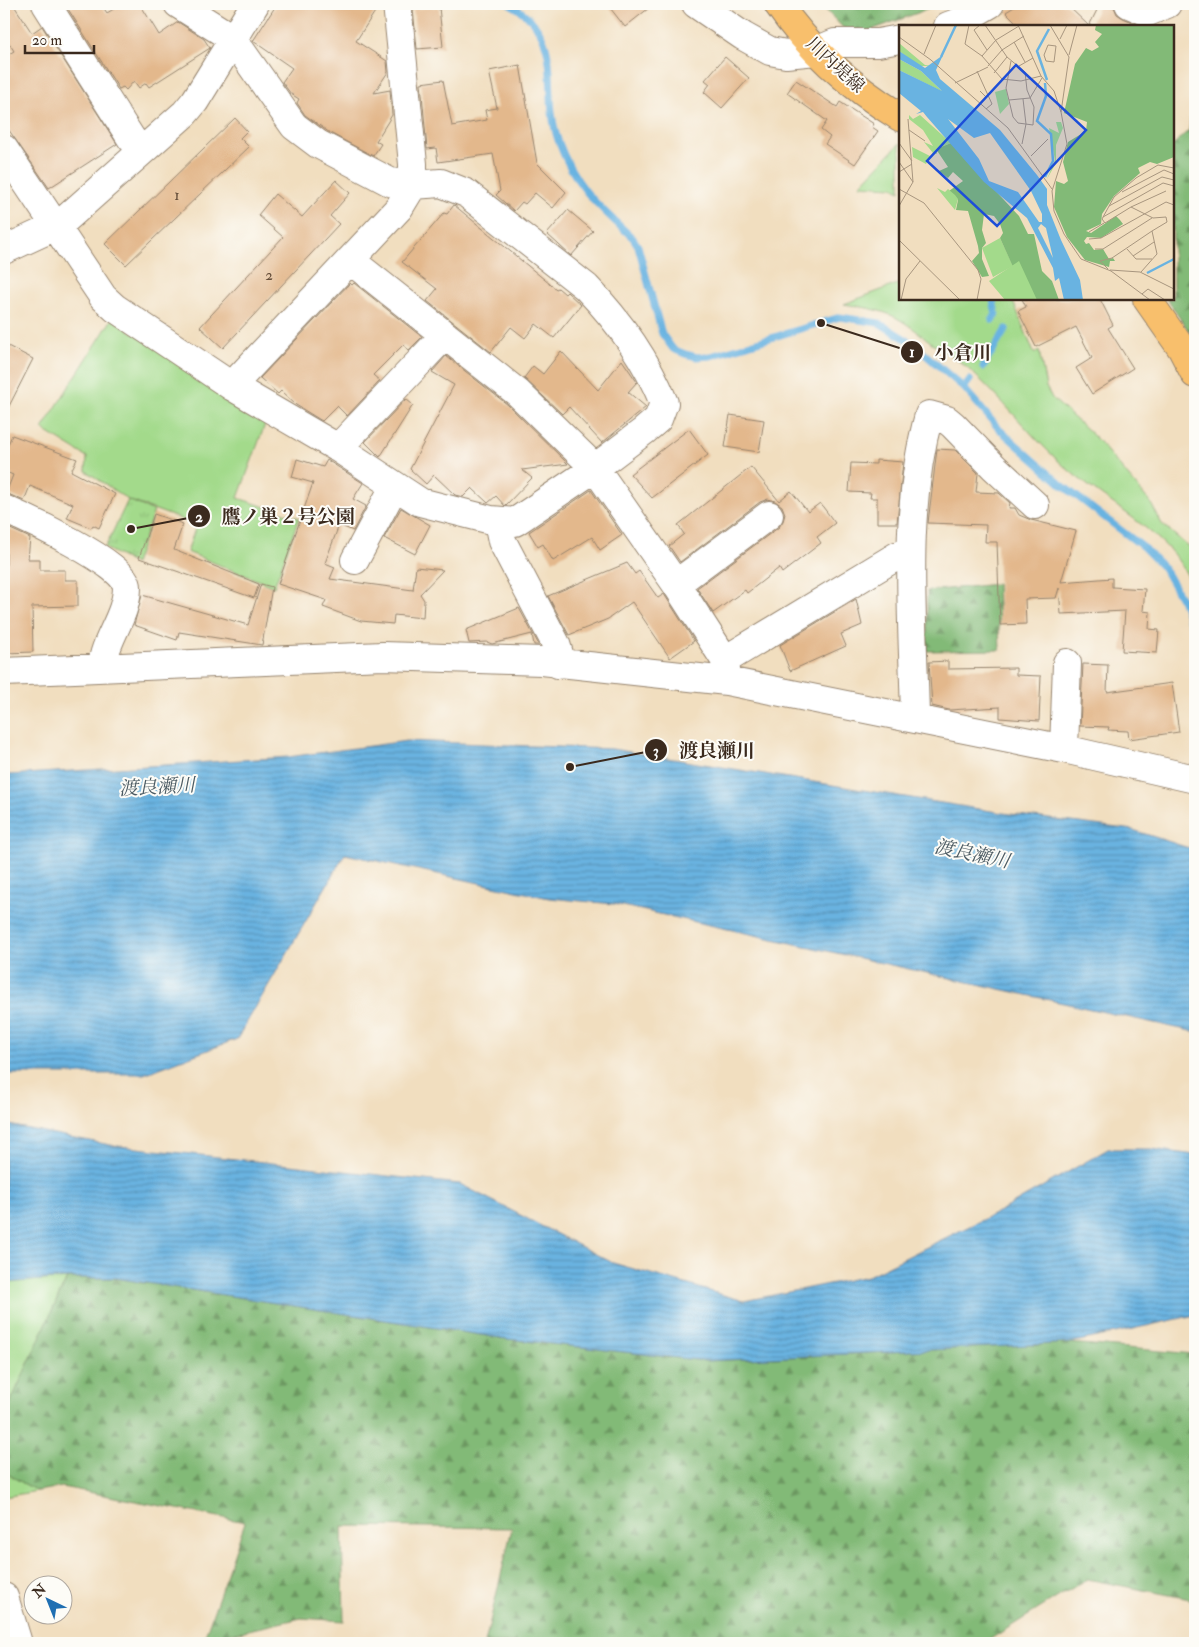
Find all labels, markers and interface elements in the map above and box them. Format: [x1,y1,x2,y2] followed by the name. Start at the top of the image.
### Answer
[25,22,94,54] scale bar
[899,25,1174,300] inset map
[32,31,62,50] text: 20 m
[801,32,869,98] street label: 川内堤線
[174,186,180,205] house number: 1
[265,266,273,285] house number: 2
[900,335,1002,369] callout: 小倉川
[934,341,992,365] text: 小倉川
[909,343,915,362] text: 1
[186,499,364,533] callout: 鷹ノ巣２号公園
[221,505,355,529] text: 鷹ノ巣２号公園
[195,508,203,527] text: 2
[644,733,765,767] callout: 渡良瀬川
[679,739,755,763] text: 渡良瀬川
[653,742,659,761] text: 3
[118,773,198,801] water label: 渡良瀬川
[932,834,1014,874] water label: 渡良瀬川
[22,1574,72,1624] north arrow
[28,1580,50,1602] text: N

